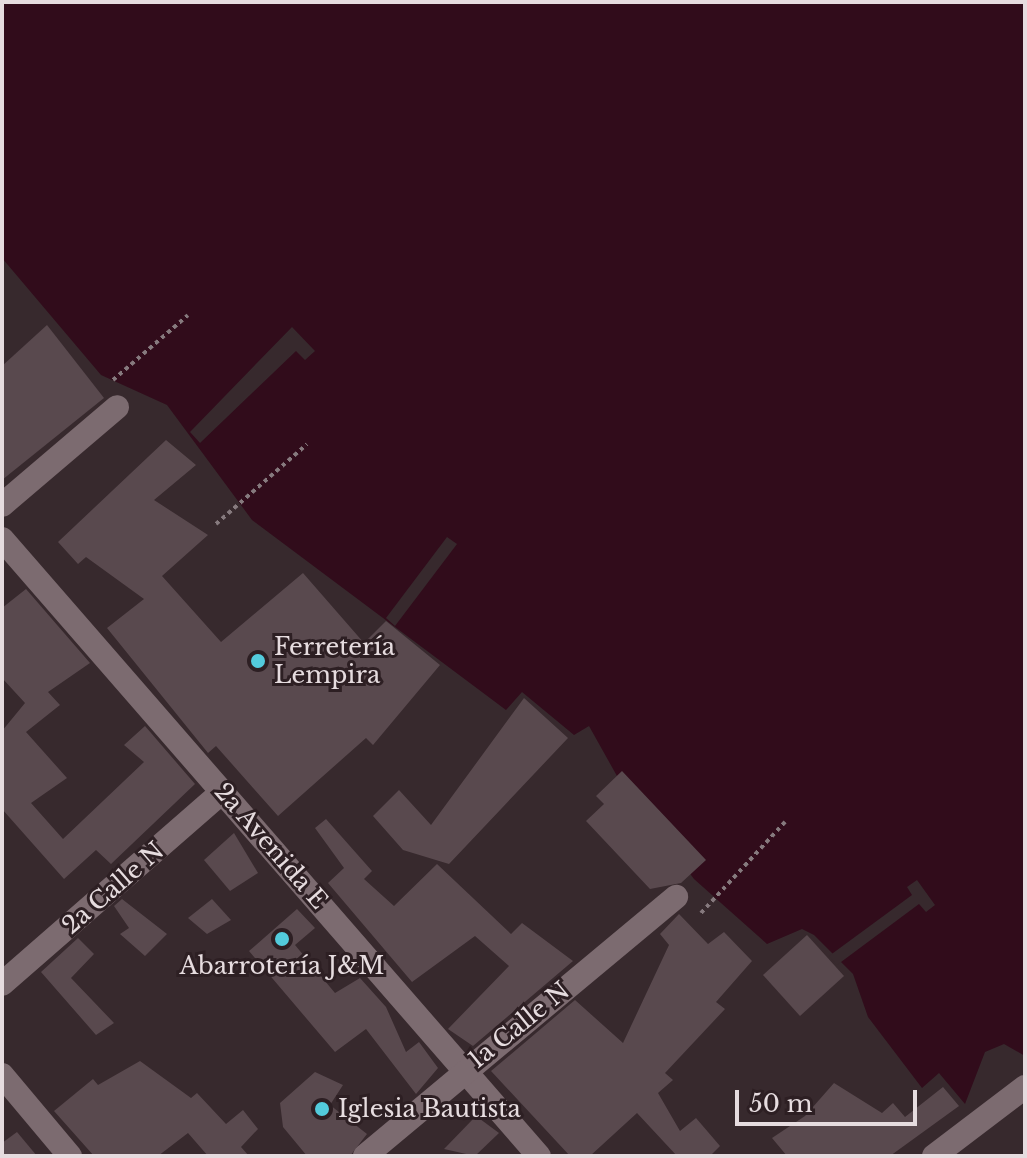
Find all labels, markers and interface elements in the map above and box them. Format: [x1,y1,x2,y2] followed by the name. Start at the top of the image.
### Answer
[274,633,395,689] place label: Ferretería Lempira
[249,652,267,670] marker: Ferretería Lempira
[208,777,334,915] street label: 2a Avenida E
[56,836,170,940] street label: 2a Calle N
[273,930,291,948] marker: Abarrotería J&M
[179,952,385,980] place label: Abarrotería J&M
[463,976,575,1074] street label: 1a Calle N
[739,1074,921,1124] scale bar
[749,1089,812,1118] text: 50 m
[338,1095,521,1123] place label: Iglesia Bautista
[313,1100,331,1118] marker: Iglesia Bautista

